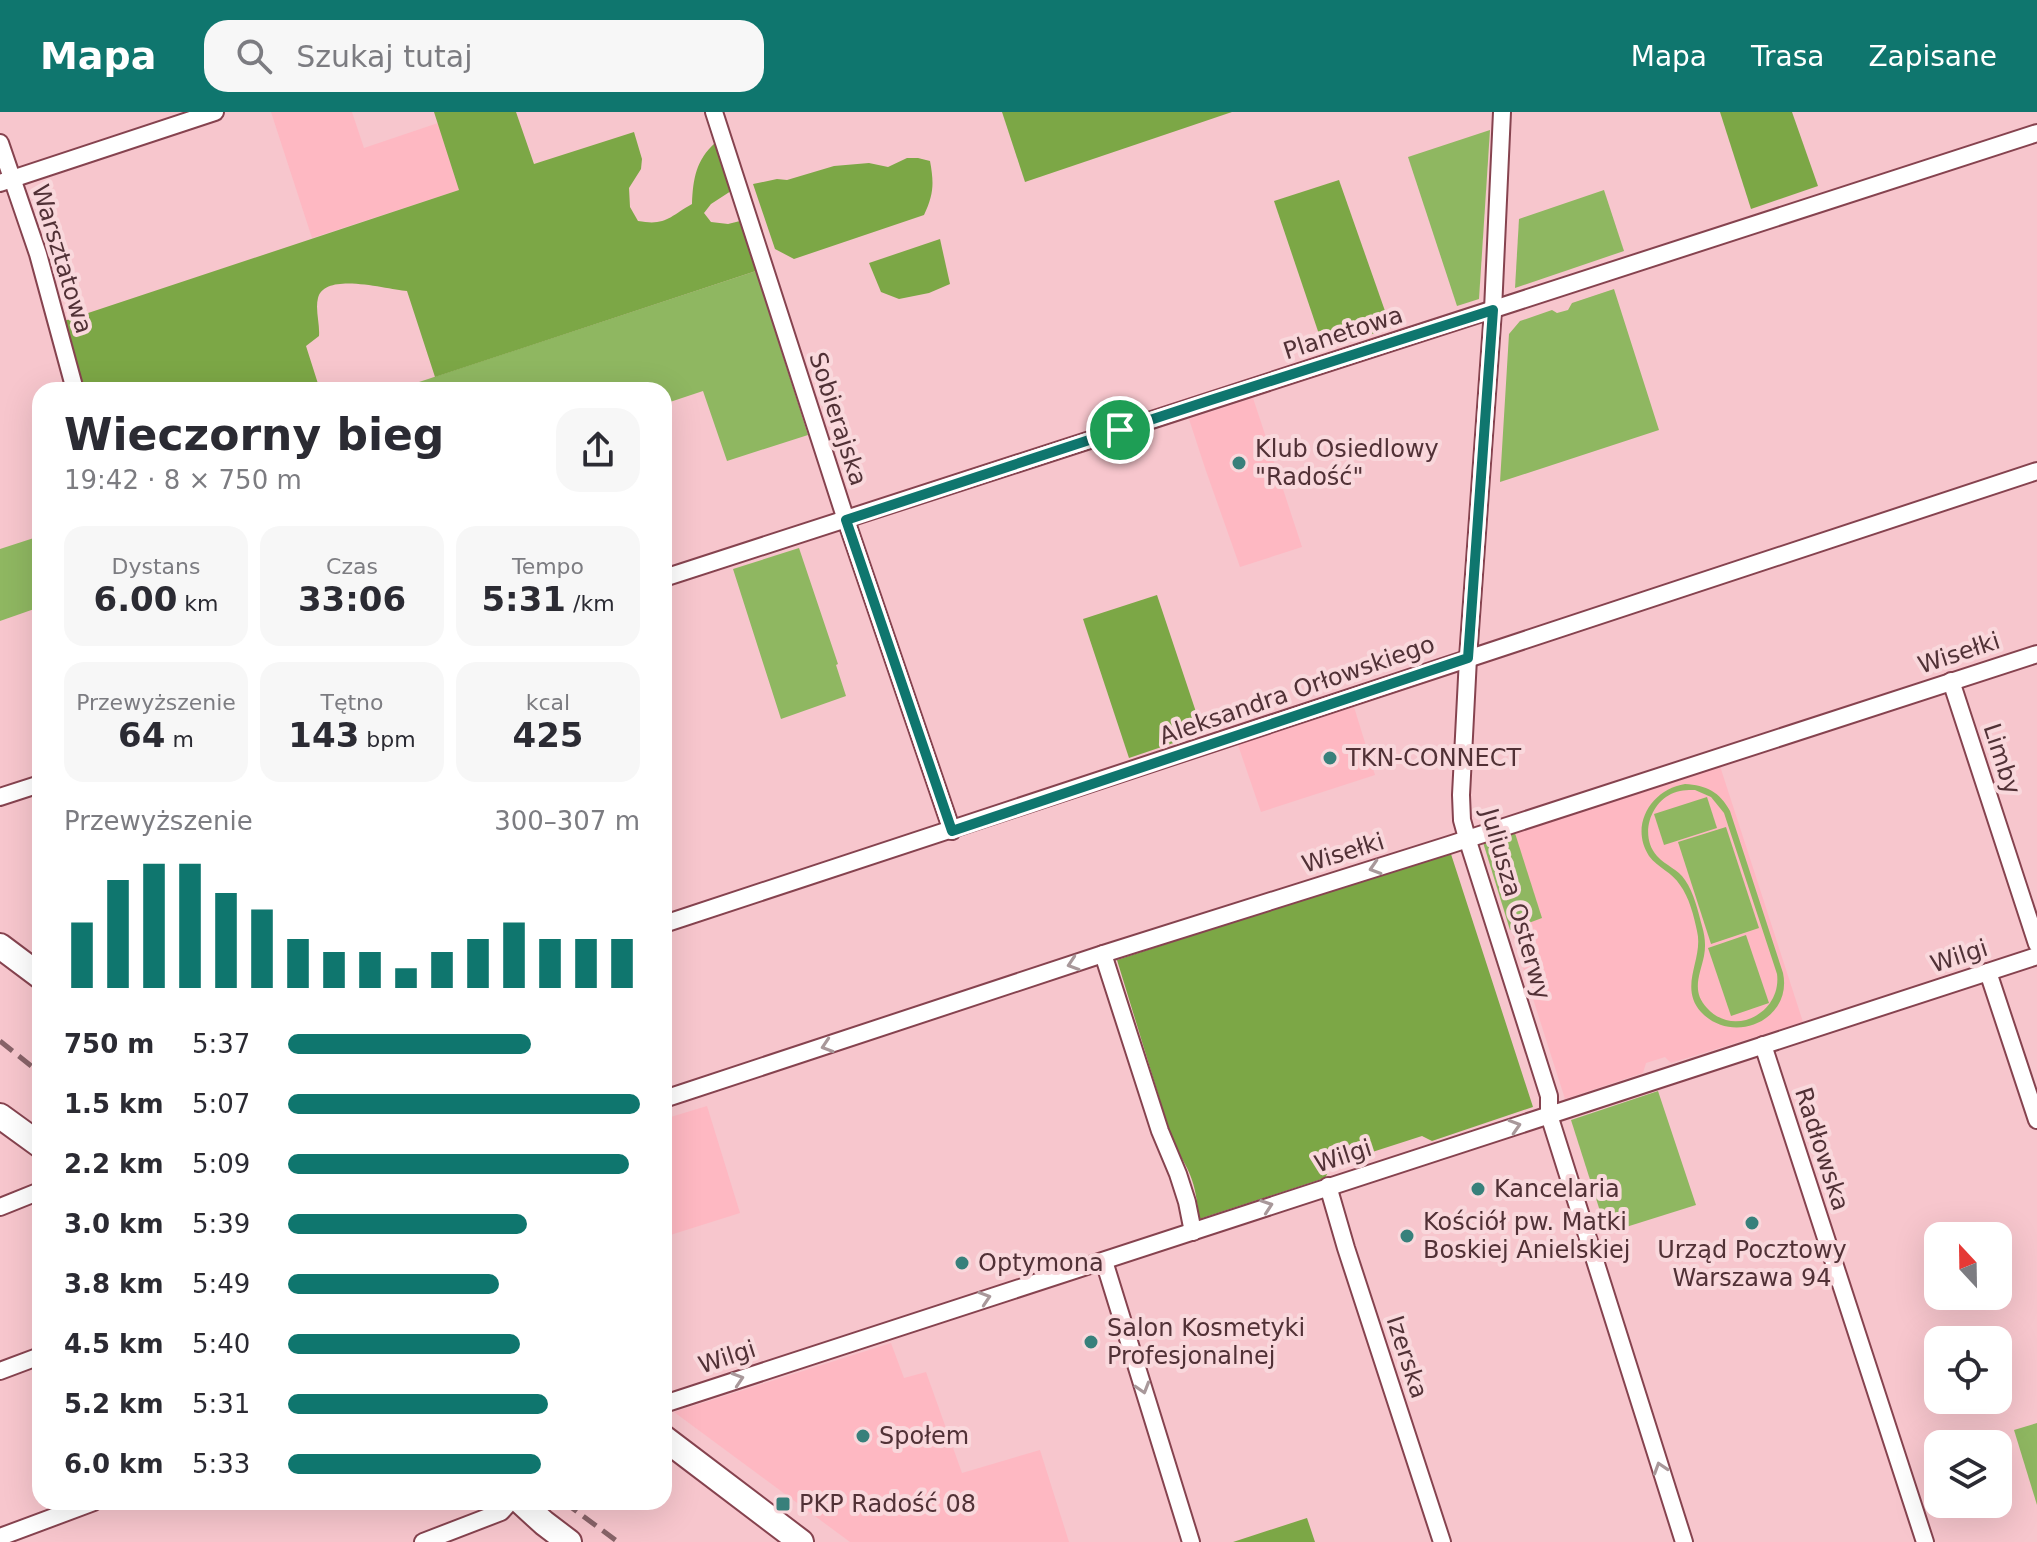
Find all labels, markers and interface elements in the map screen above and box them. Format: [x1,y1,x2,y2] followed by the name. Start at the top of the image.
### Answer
[204,20,764,92] search box
[40,34,156,78] text: Mapa
[232,34,276,78] icon: search
[296,39,472,74] text: Szukaj tutaj
[1631,40,1707,73] text: Mapa
[1751,40,1824,73] text: Trasa
[1868,40,1997,73] text: Zapisane
[26,181,98,337] street label: Warsztatowa
[1280,300,1406,366] street label: Planetowa
[803,349,873,489] street label: Sobierajska
[1086,396,1154,464] pin
[556,408,640,492] button: share
[1098,408,1142,452] icon: arrive
[64,409,444,460] text: Wieczorny bieg
[1255,435,1439,491] place label: Klub Osiedlowy "Radość"
[1230,454,1248,472] marker: Klub Osiedlowy "Radość"
[64,465,302,495] text: 19:42 · 8 × 750 m
[112,554,200,579] text: Dystans
[326,554,378,579] text: Czas
[512,554,584,579] text: Tempo
[93,579,177,619] text: 6.00
[298,579,406,619] text: 33:06
[481,579,566,619] text: 5:31
[177,591,219,616] text: km
[566,591,615,616] text: /km
[1914,627,2004,679] street label: Wisełki
[1156,630,1438,750] street label: Aleksandra Orłowskiego
[76,690,236,715] text: Przewyższenie
[320,690,384,715] text: Tętno
[526,690,570,715] text: kcal
[118,715,165,755] text: 64
[288,715,359,755] text: 143
[513,715,583,755] text: 425
[1977,720,2027,798] street label: Limby
[165,727,194,752] text: m
[359,727,416,752] text: bpm
[1345,744,1521,772] place label: TKN-CONNECT
[1321,749,1339,767] marker: TKN-CONNECT
[1475,803,1557,1003] street label: Juliusza Osterwy
[64,806,253,836] text: Przewyższenie
[494,806,640,836] text: 300–307 m
[1298,827,1388,879] street label: Wisełki
[1368,859,1382,875] one-way arrow
[1927,934,1991,978] street label: Wilgi
[1067,955,1081,971] one-way arrow
[64,1029,154,1059] text: 750 m
[192,1029,250,1059] text: 5:37
[820,1036,834,1052] one-way arrow
[1789,1084,1855,1214] street label: Radłowska
[64,1089,164,1119] text: 1.5 km
[192,1089,250,1119] text: 5:07
[1507,1119,1521,1135] one-way arrow
[1311,1134,1375,1178] street label: Wilgi
[64,1149,164,1179] text: 2.2 km
[192,1149,250,1179] text: 5:09
[1494,1175,1620,1203] place label: Kancelaria
[1469,1180,1487,1198] marker: Kancelaria
[1259,1200,1273,1216] one-way arrow
[1423,1208,1631,1264] place label: Kościół pw. Matki Boskiej Anielskiej
[64,1209,164,1239] text: 3.0 km
[192,1209,250,1239] text: 5:39
[1743,1214,1761,1232] marker: Urząd Pocztowy Warszawa 94
[1924,1222,2012,1310] north arrow
[1924,1222,2012,1518] map controls
[1398,1227,1416,1245] marker: Kościół pw. Matki Boskiej Anielskiej
[1657,1236,1847,1292] place label: Urząd Pocztowy Warszawa 94
[978,1249,1104,1277] place label: Optymona
[953,1254,971,1272] marker: Optymona
[64,1269,164,1299] text: 3.8 km
[192,1269,250,1299] text: 5:49
[977,1292,991,1308] one-way arrow
[1381,1312,1433,1402] street label: Izerska
[1107,1314,1305,1370] place label: Salon Kosmetyki Profesjonalnej
[1924,1326,2012,1414] button: locate
[64,1329,164,1359] text: 4.5 km
[192,1329,250,1359] text: 5:40
[1082,1333,1100,1351] marker: Salon Kosmetyki Profesjonalnej
[695,1335,759,1379] street label: Wilgi
[730,1372,744,1388] one-way arrow
[1134,1381,1150,1395] one-way arrow
[64,1389,164,1419] text: 5.2 km
[192,1389,250,1419] text: 5:31
[879,1422,969,1450] place label: Społem
[854,1427,872,1445] marker: Społem
[1924,1430,2012,1518] button: layers
[64,1449,164,1479] text: 6.0 km
[192,1449,250,1479] text: 5:33
[1653,1461,1669,1475] one-way arrow
[799,1490,976,1518] place label: PKP Radość 08
[774,1495,792,1513] marker: PKP Radość 08

